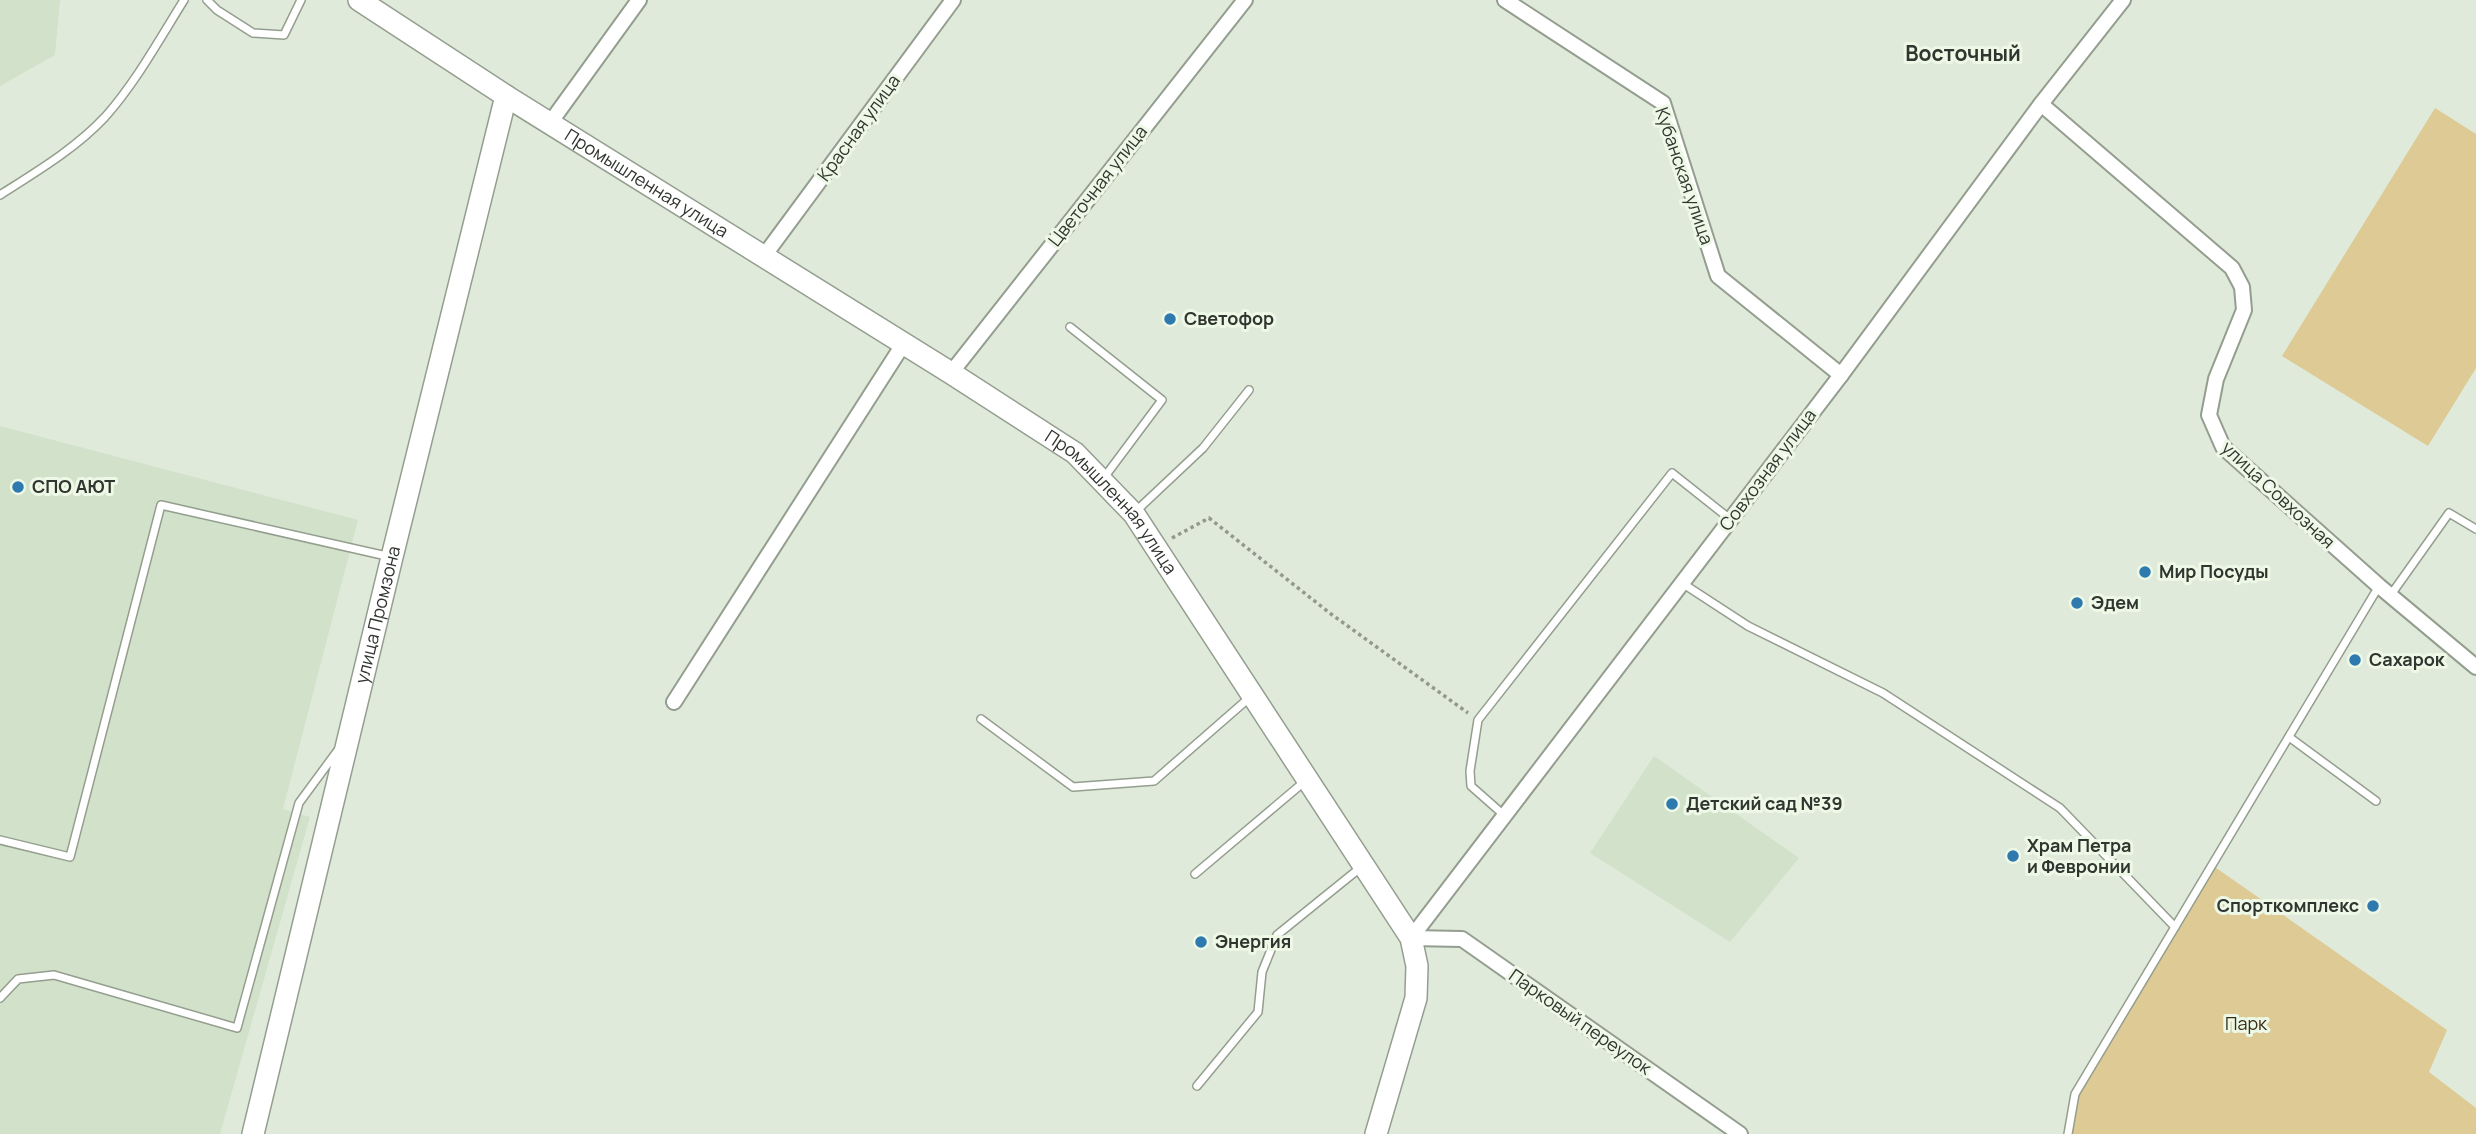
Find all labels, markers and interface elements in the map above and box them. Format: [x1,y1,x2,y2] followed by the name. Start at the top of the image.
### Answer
[1905,39,2021,67] district label: Восточный
[811,69,905,186] street label: Красная улица
[1650,104,1720,248] street label: Кубанская улица
[1042,120,1152,251] street label: Цветочная улица
[561,123,733,243] street label: Промышленная улица
[1184,306,1274,330] place label: Светофор
[1162,311,1178,327] marker: Светофор
[1713,404,1821,535] street label: Совхозная улица
[1041,424,1183,579] street label: Промышленная улица
[2217,435,2341,553] street label: улица Совхозная
[32,474,115,498] place label: СПО АЮТ
[10,479,26,495] marker: СПО АЮТ
[349,543,405,686] street label: улица Промзона
[2159,559,2269,583] place label: Мир Посуды
[2137,564,2153,580] marker: Мир Посуды
[2091,590,2139,614] place label: Эдем
[2069,595,2085,611] marker: Эдем
[2369,647,2446,671] place label: Сахарок
[2347,652,2363,668] marker: Сахарок
[1686,791,1843,815] place label: Детский сад №39
[1664,796,1680,812] marker: Детский сад №39
[2027,833,2131,878] place label: Храм Петра и Февронии
[2005,848,2021,864] marker: Храм Петра и Февронии
[2217,893,2359,917] place label: Спорткомплекс
[2365,898,2381,914] marker: Спорткомплекс
[1215,929,1291,953] place label: Энергия
[1193,934,1209,950] marker: Энергия
[1505,963,1657,1080] street label: Парковый переулок
[2225,1011,2268,1035] park label: Парк

